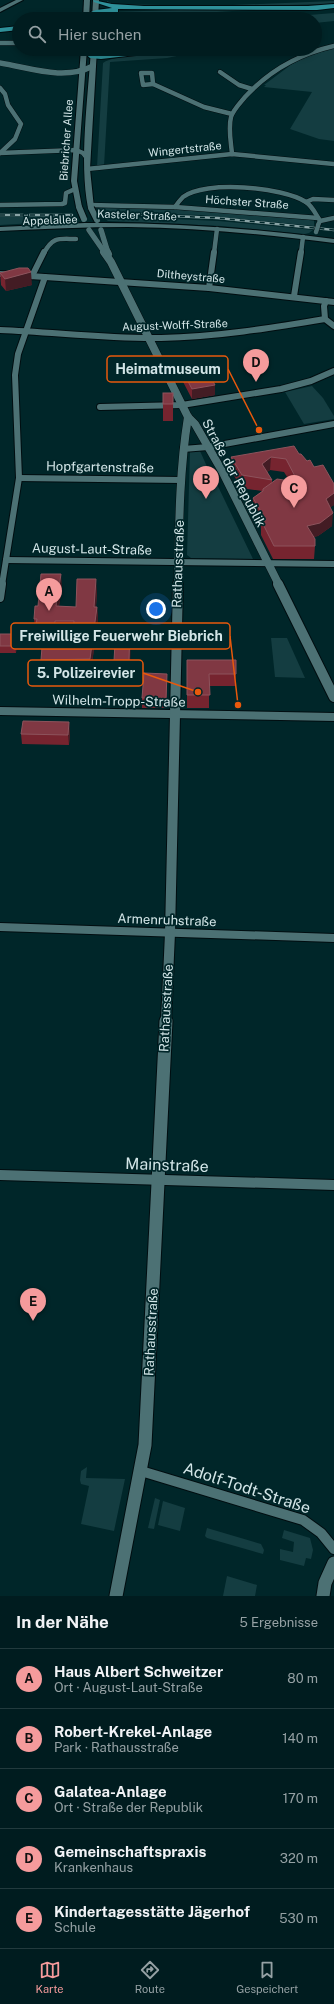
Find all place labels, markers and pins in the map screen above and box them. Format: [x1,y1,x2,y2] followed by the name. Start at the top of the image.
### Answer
[243,349,269,382] pin: D
[107,356,228,382] callout: Heimatmuseum
[193,466,219,499] pin: B
[281,475,307,508] pin: C
[36,578,62,611] pin: A
[11,623,230,649] callout: Freiwillige Feuerwehr Biebrich
[28,660,143,686] callout: 5. Polizeirevier
[20,1288,46,1321] pin: E

